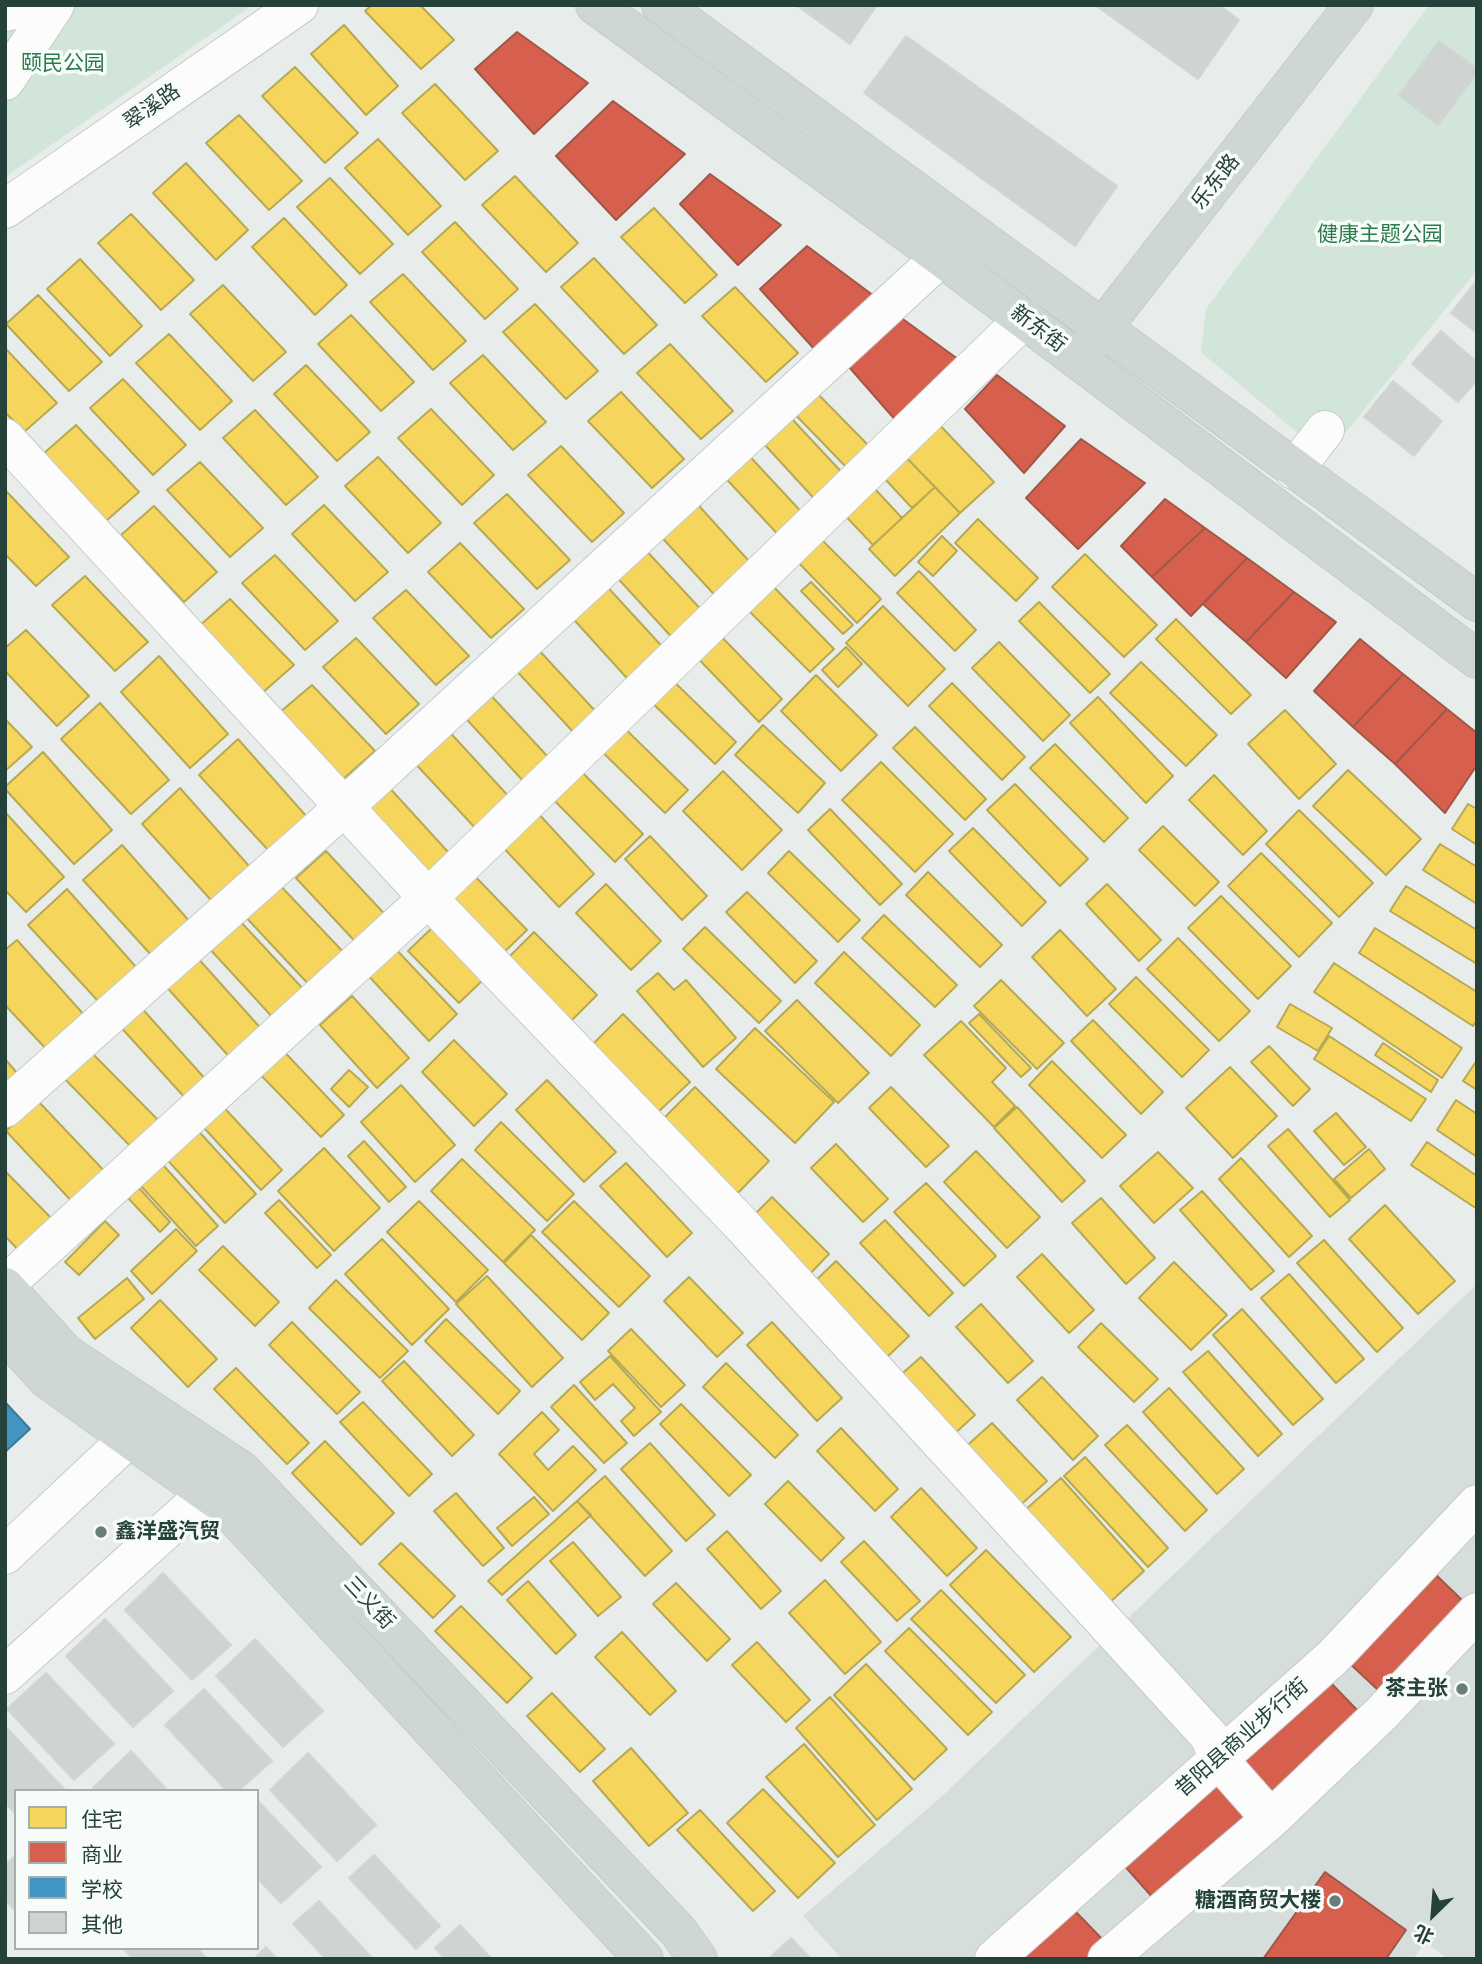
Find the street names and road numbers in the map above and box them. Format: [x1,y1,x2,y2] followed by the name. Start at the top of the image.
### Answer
[119,79,185,135] street label: 翠溪路
[1187,149,1245,215] street label: 乐东路
[1005,300,1071,358] street label: 新东街
[338,1571,400,1635] street label: 三义街
[1170,1673,1314,1803] street label: 昔阳县商业步行街

